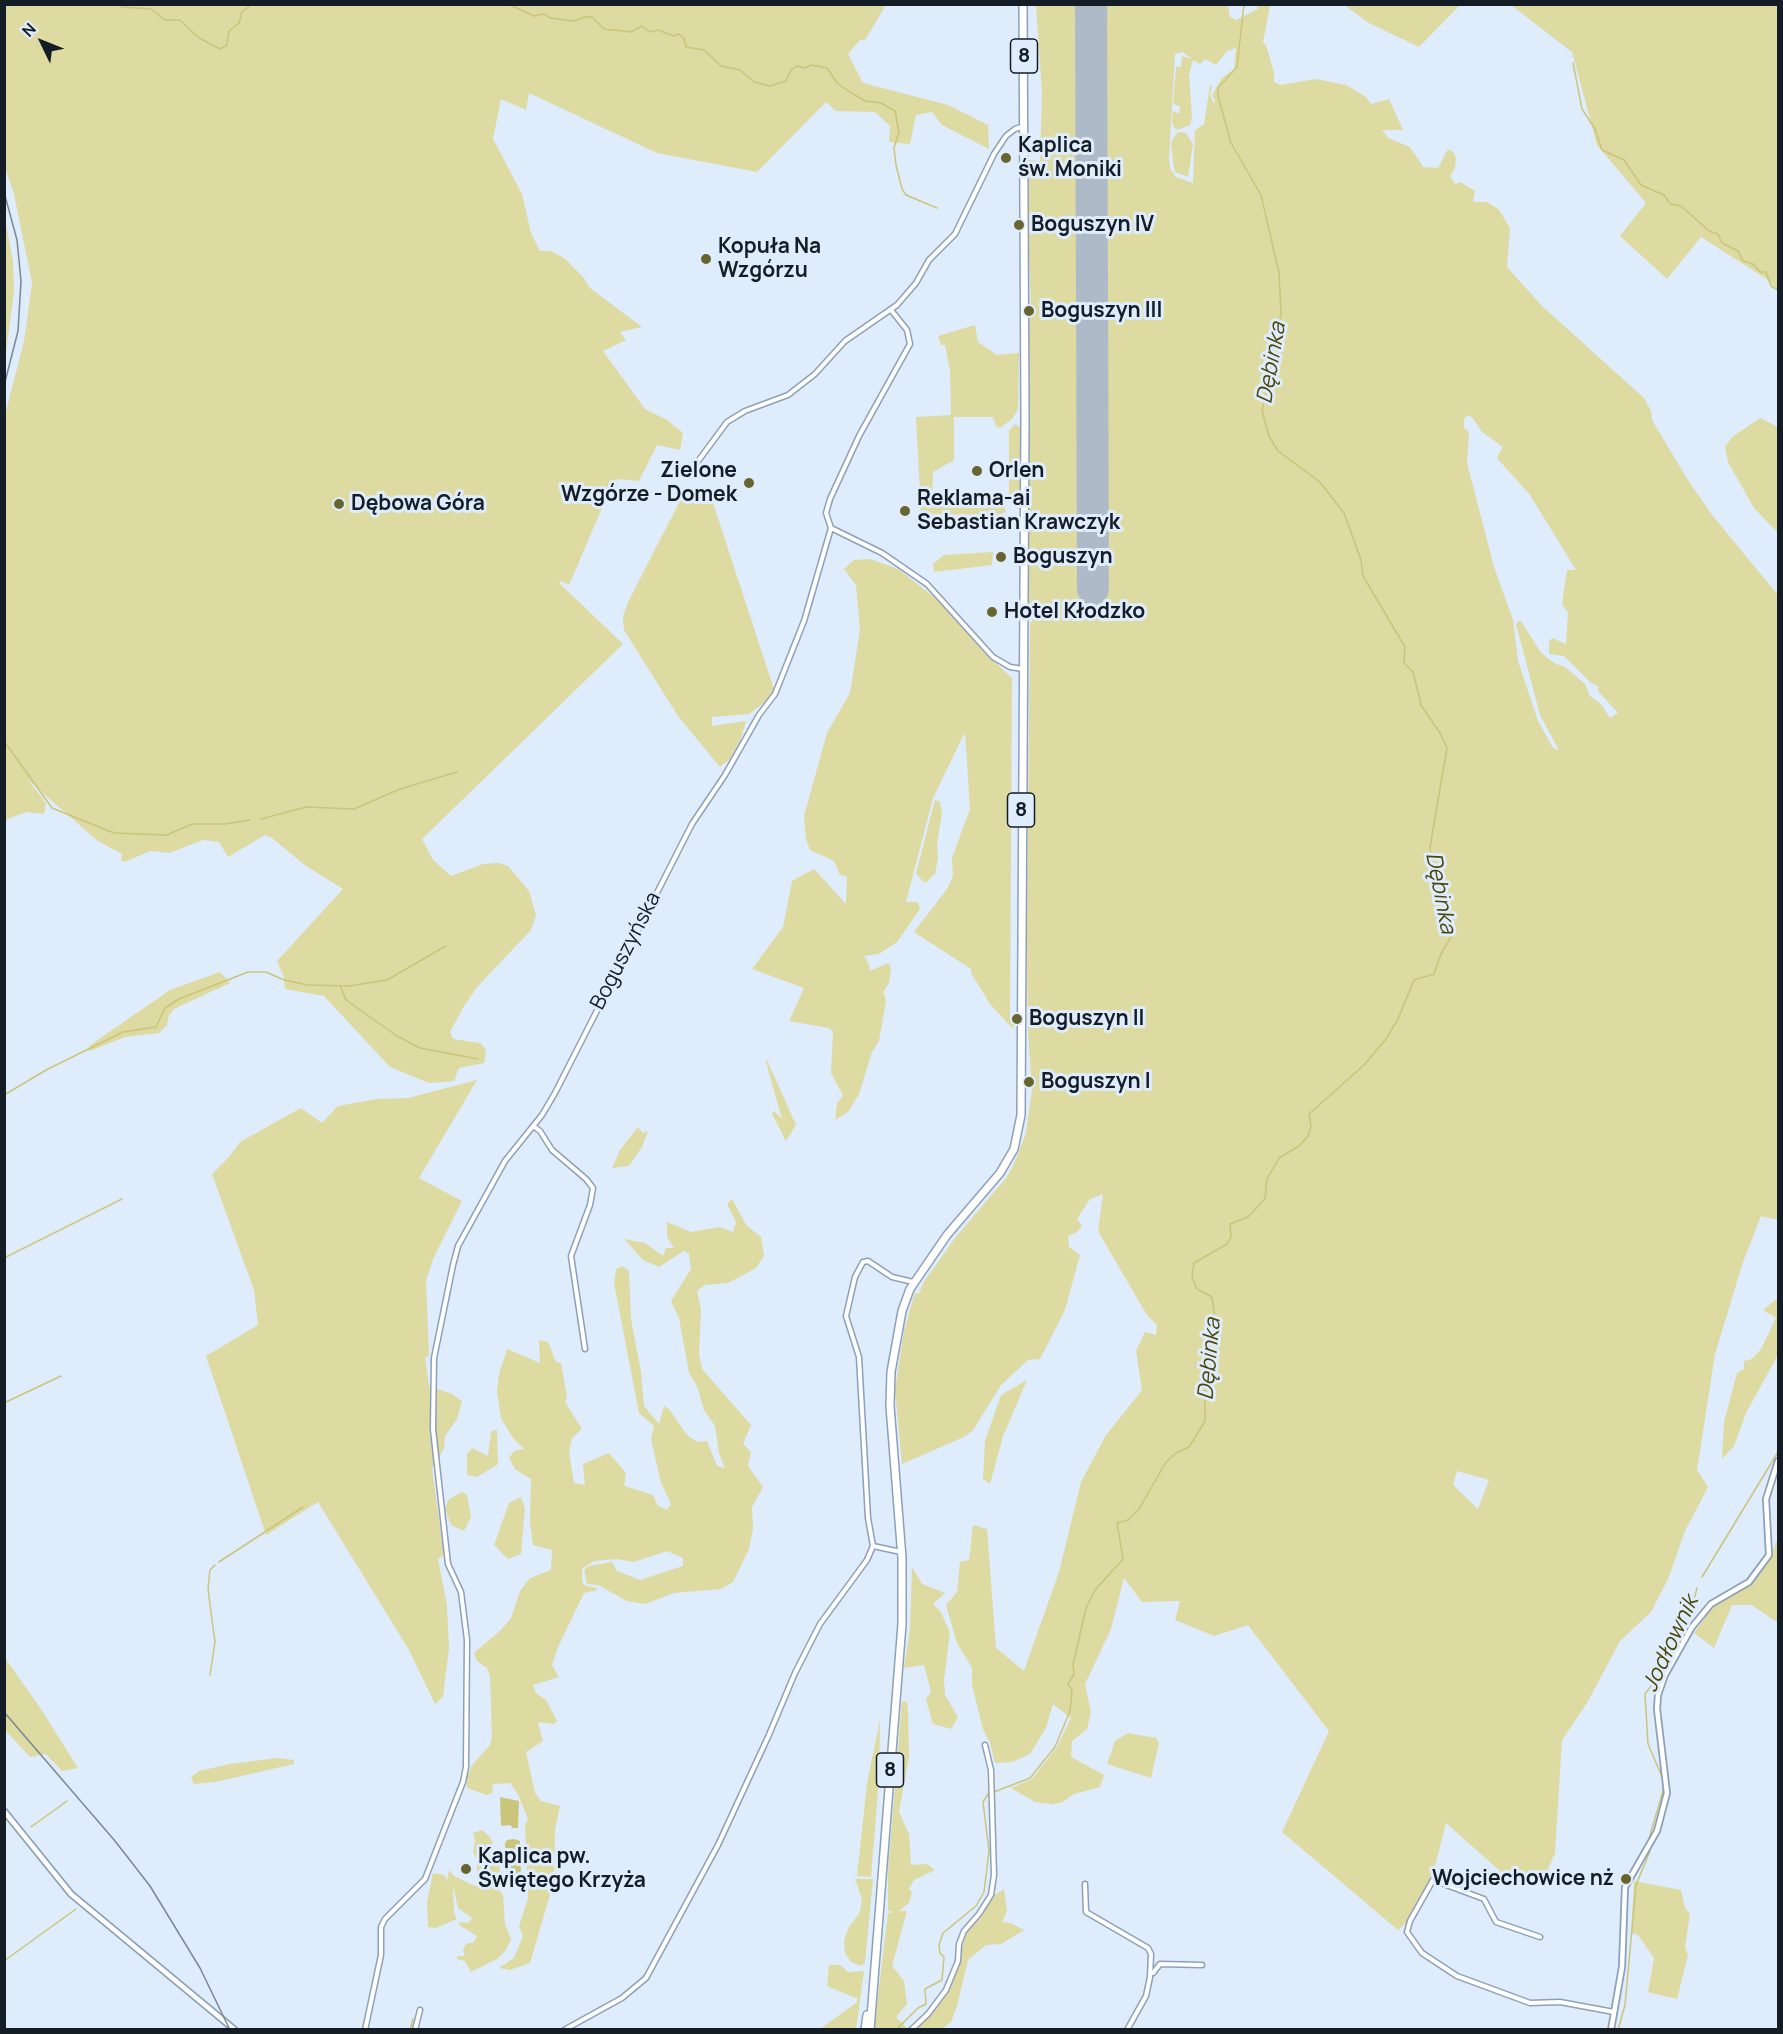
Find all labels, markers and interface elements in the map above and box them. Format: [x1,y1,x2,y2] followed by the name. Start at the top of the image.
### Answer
[12,12,72,72] north arrow
[17,18,41,41] text: N
[1010,39,1038,73] road number: 8
[1018,133,1122,183] place label: Kaplica św. Moniki
[999,151,1013,165] marker: Kaplica św. Moniki
[1031,212,1154,238] place label: Boguszyn IV
[1012,218,1026,232] marker: Boguszyn IV
[718,234,821,284] place label: Kopuła Na Wzgórzu
[699,252,713,266] marker: Kopuła Na Wzgórzu
[1041,298,1162,324] place label: Boguszyn III
[1022,304,1036,318] marker: Boguszyn III
[1252,320,1292,406] water label: Dębinka
[561,458,737,508] place label: Zielone Wzgórze - Domek
[989,458,1044,484] place label: Orlen
[970,464,984,478] marker: Orlen
[742,476,756,490] marker: Zielone Wzgórze - Domek
[917,486,1120,536] place label: Reklama-ai Sebastian Krawczyk
[351,491,485,517] place label: Dębowa Góra
[332,497,346,511] marker: Dębowa Góra
[898,504,912,518] marker: Reklama-ai Sebastian Krawczyk
[1013,544,1113,570] place label: Boguszyn
[994,550,1008,564] marker: Boguszyn
[1004,599,1145,625] place label: Hotel Kłodzko
[985,605,999,619] marker: Hotel Kłodzko
[1008,793,1034,827] road number: 8
[1419,850,1461,936] water label: Dębinka
[586,888,666,1014] street label: Boguszyńska
[1029,1006,1144,1032] place label: Boguszyn II
[1010,1012,1024,1026] marker: Boguszyn II
[1041,1069,1151,1095] place label: Boguszyn I
[1022,1075,1036,1089] marker: Boguszyn I
[1193,1317,1227,1401] water label: Dębinka
[1637,1592,1705,1696] water label: Jodłownik
[876,1753,904,1787] road number: 8
[478,1844,646,1894] place label: Kaplica pw. Świętego Krzyża
[459,1862,473,1876] marker: Kaplica pw. Świętego Krzyża
[1432,1866,1614,1892] place label: Wojciechowice nż
[1619,1872,1633,1886] marker: Wojciechowice nż

